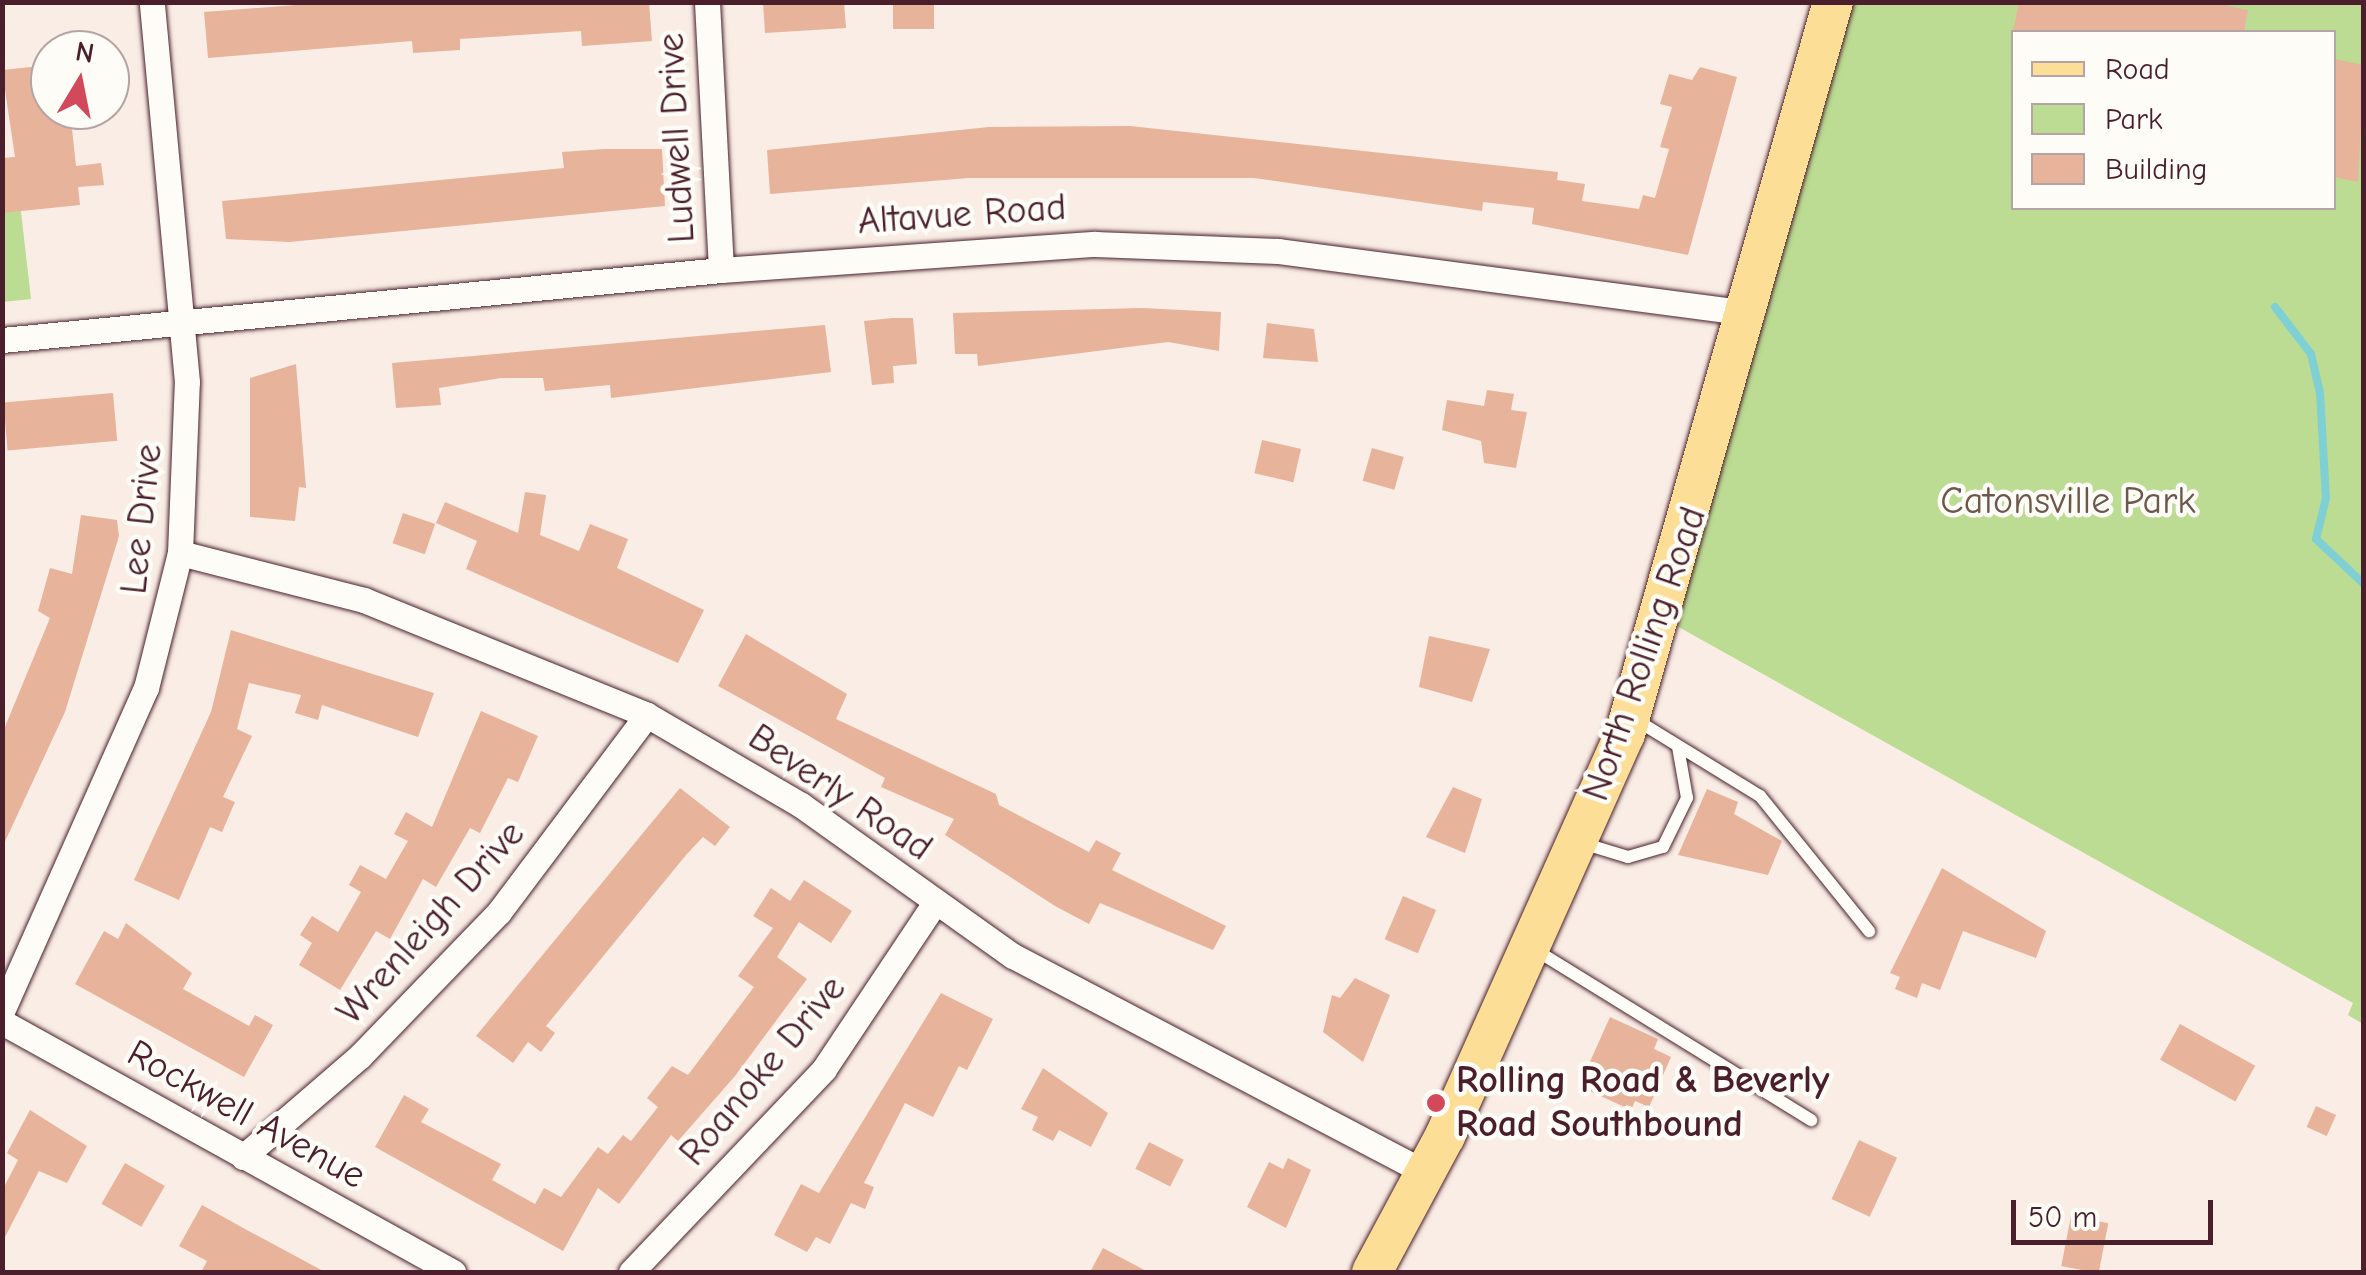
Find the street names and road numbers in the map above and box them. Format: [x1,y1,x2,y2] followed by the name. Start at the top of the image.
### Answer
[649,32,705,244] street label: Ludwell Drive
[856,185,1068,245] street label: Altavue Road
[111,442,173,596] street label: Lee Drive
[1573,501,1717,807] street label: North Rolling Road
[739,715,941,871] street label: Beverly Road
[328,812,534,1034] street label: Wrenleigh Drive
[670,967,856,1175] street label: Roanoke Drive
[119,1031,373,1199] street label: Rockwell Avenue

